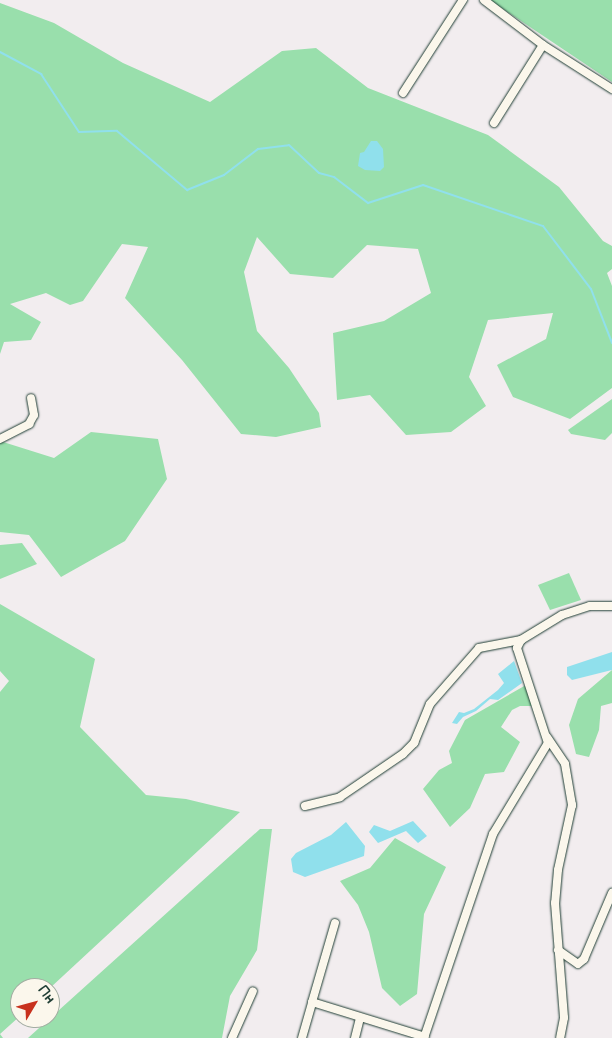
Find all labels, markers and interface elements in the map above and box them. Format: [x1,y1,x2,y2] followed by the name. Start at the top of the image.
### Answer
[10,978,60,1028] north arrow
[34,982,59,1007] text: Пн

